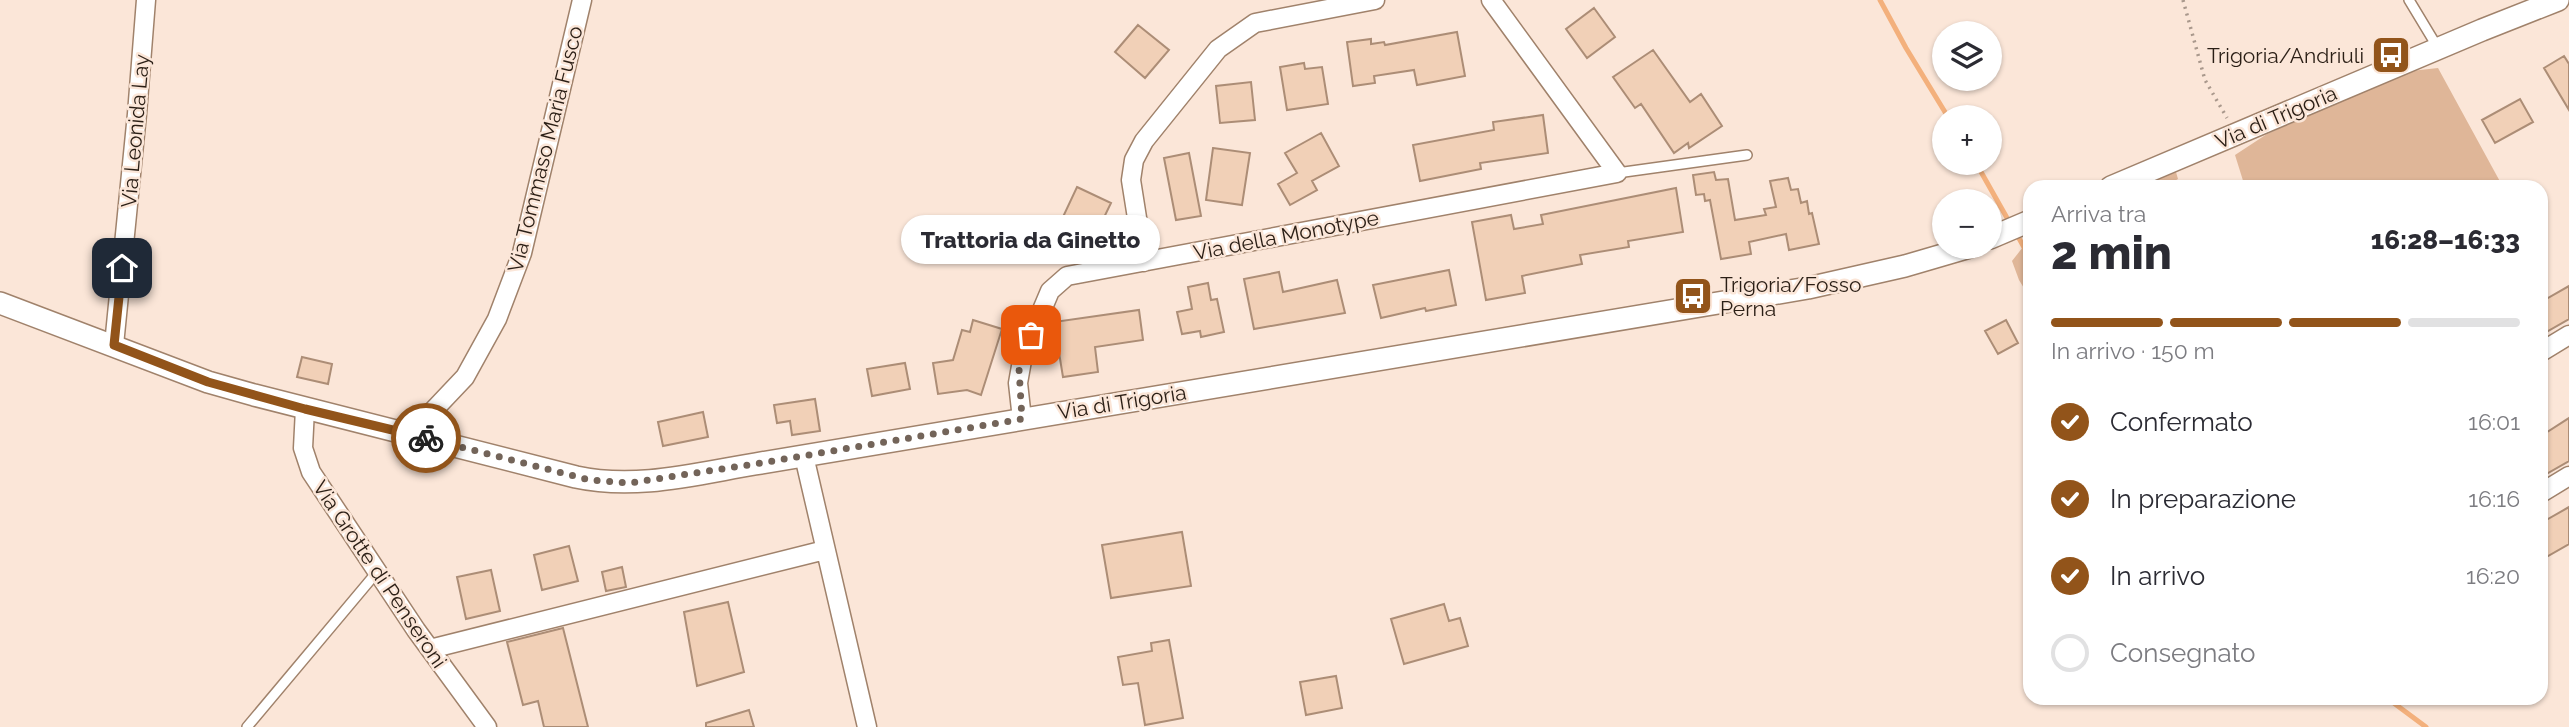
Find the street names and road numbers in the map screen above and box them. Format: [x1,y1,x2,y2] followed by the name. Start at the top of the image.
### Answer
[502,23,588,275] street label: Via Tommaso Maria Fusco
[116,53,154,209] street label: Via Leonida Lay
[2211,80,2341,154] street label: Via di Trigoria
[1191,205,1381,265] street label: Via della Monotype
[1056,380,1188,424] street label: Via di Trigoria
[308,475,452,673] street label: Via Grotte di Penseroni

